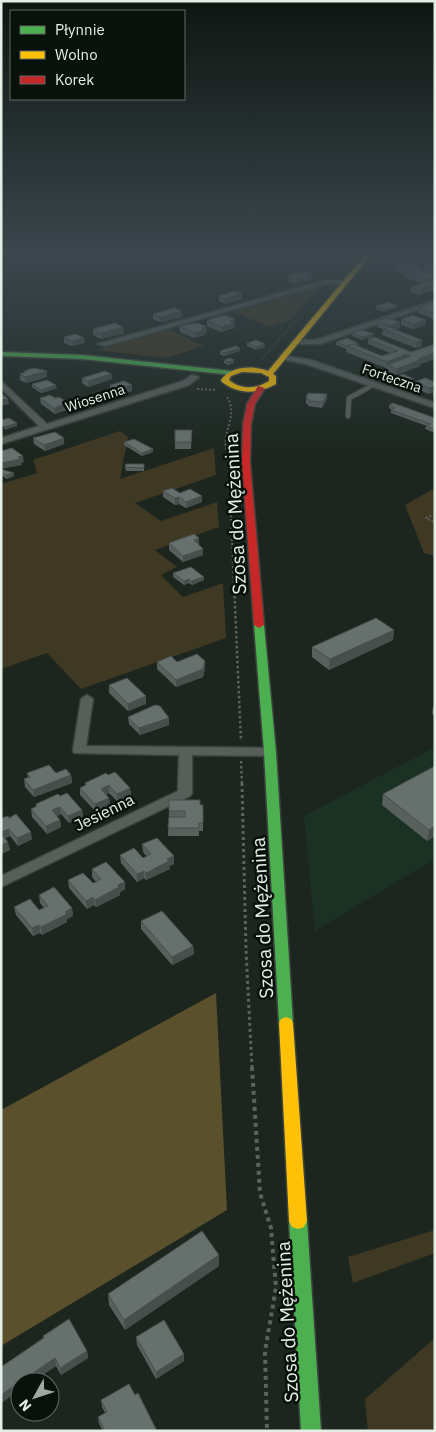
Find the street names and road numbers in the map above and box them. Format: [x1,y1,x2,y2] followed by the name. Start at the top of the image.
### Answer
[360,359,425,397] street label: Forteczna
[63,380,128,416] street label: Wiosenna
[219,433,251,595] street label: Szosa do Mężenina
[71,789,138,835] street label: Jesienna
[246,837,278,999] street label: Szosa do Mężenina
[271,1241,303,1403] street label: Szosa do Mężenina

